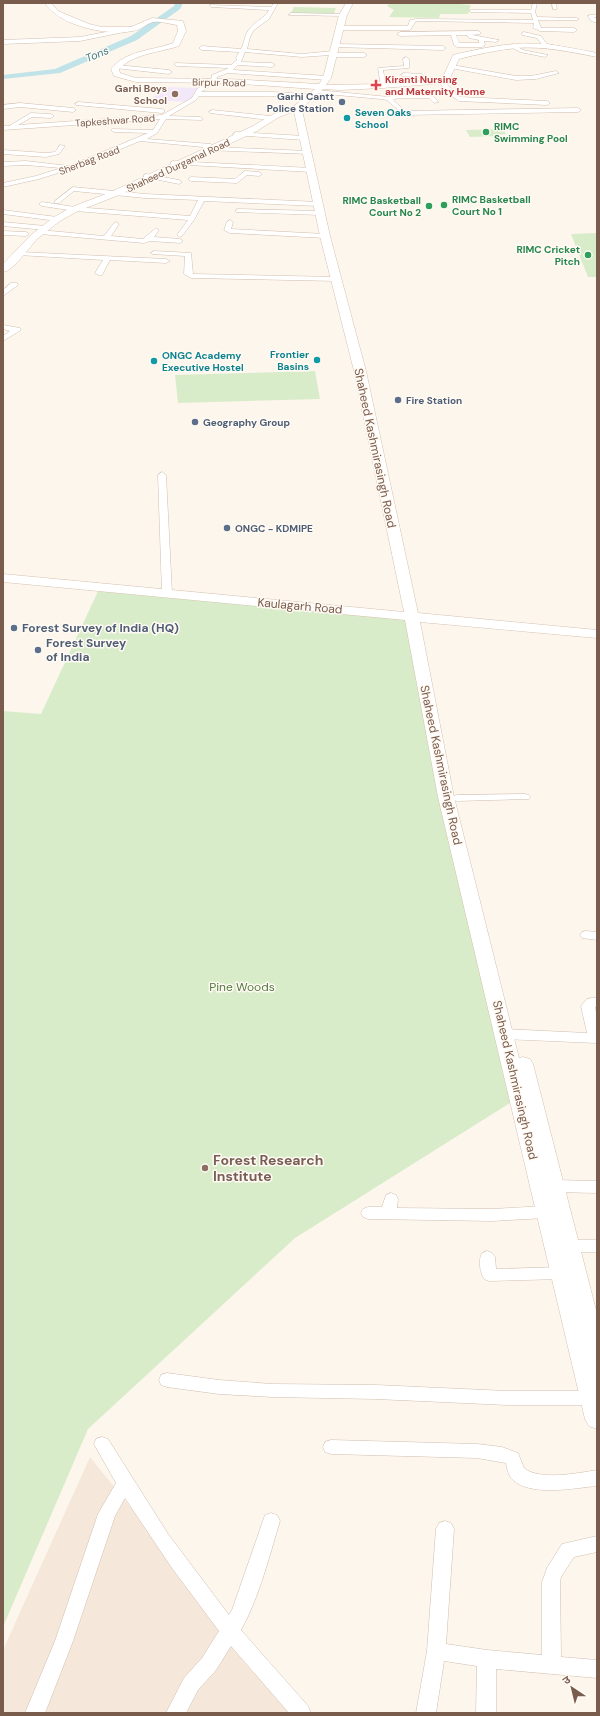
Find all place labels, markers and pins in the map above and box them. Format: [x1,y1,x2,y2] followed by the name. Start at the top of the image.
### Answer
[385,73,485,98] place label: Kiranti Nursing and Maternity Home
[370,79,382,91] marker: Kiranti Nursing and Maternity Home
[115,82,167,107] place label: Garhi Boys School
[170,89,180,99] marker: Garhi Boys School
[267,90,334,115] place label: Garhi Cantt Police Station
[337,97,347,107] marker: Garhi Cantt Police Station
[355,106,411,131] place label: Seven Oaks School
[342,113,352,123] marker: Seven Oaks School
[494,120,568,145] place label: RIMC Swimming Pool
[481,127,491,137] marker: RIMC Swimming Pool
[452,193,531,218] place label: RIMC Basketball Court No 1
[342,194,421,219] place label: RIMC Basketball Court No 2
[439,200,449,210] marker: RIMC Basketball Court No 1
[424,201,434,211] marker: RIMC Basketball Court No 2
[516,243,580,268] place label: RIMC Cricket Pitch
[583,250,593,260] marker: RIMC Cricket Pitch
[270,348,309,373] place label: Frontier Basins
[162,349,244,374] place label: ONGC Academy Executive Hostel
[312,355,322,365] marker: Frontier Basins
[149,356,159,366] marker: ONGC Academy Executive Hostel
[406,394,462,407] place label: Fire Station
[393,395,403,405] marker: Fire Station
[203,416,290,429] place label: Geography Group
[190,417,200,427] marker: Geography Group
[235,522,313,535] place label: ONGC - KDMIPE
[222,523,232,533] marker: ONGC - KDMIPE
[22,620,179,636] place label: Forest Survey of India (HQ)
[9,623,19,633] marker: Forest Survey of India (HQ)
[46,635,127,665] place label: Forest Survey of India
[33,645,43,655] marker: Forest Survey of India
[213,1151,323,1185] place label: Forest Research Institute
[200,1163,210,1173] marker: Forest Research Institute

